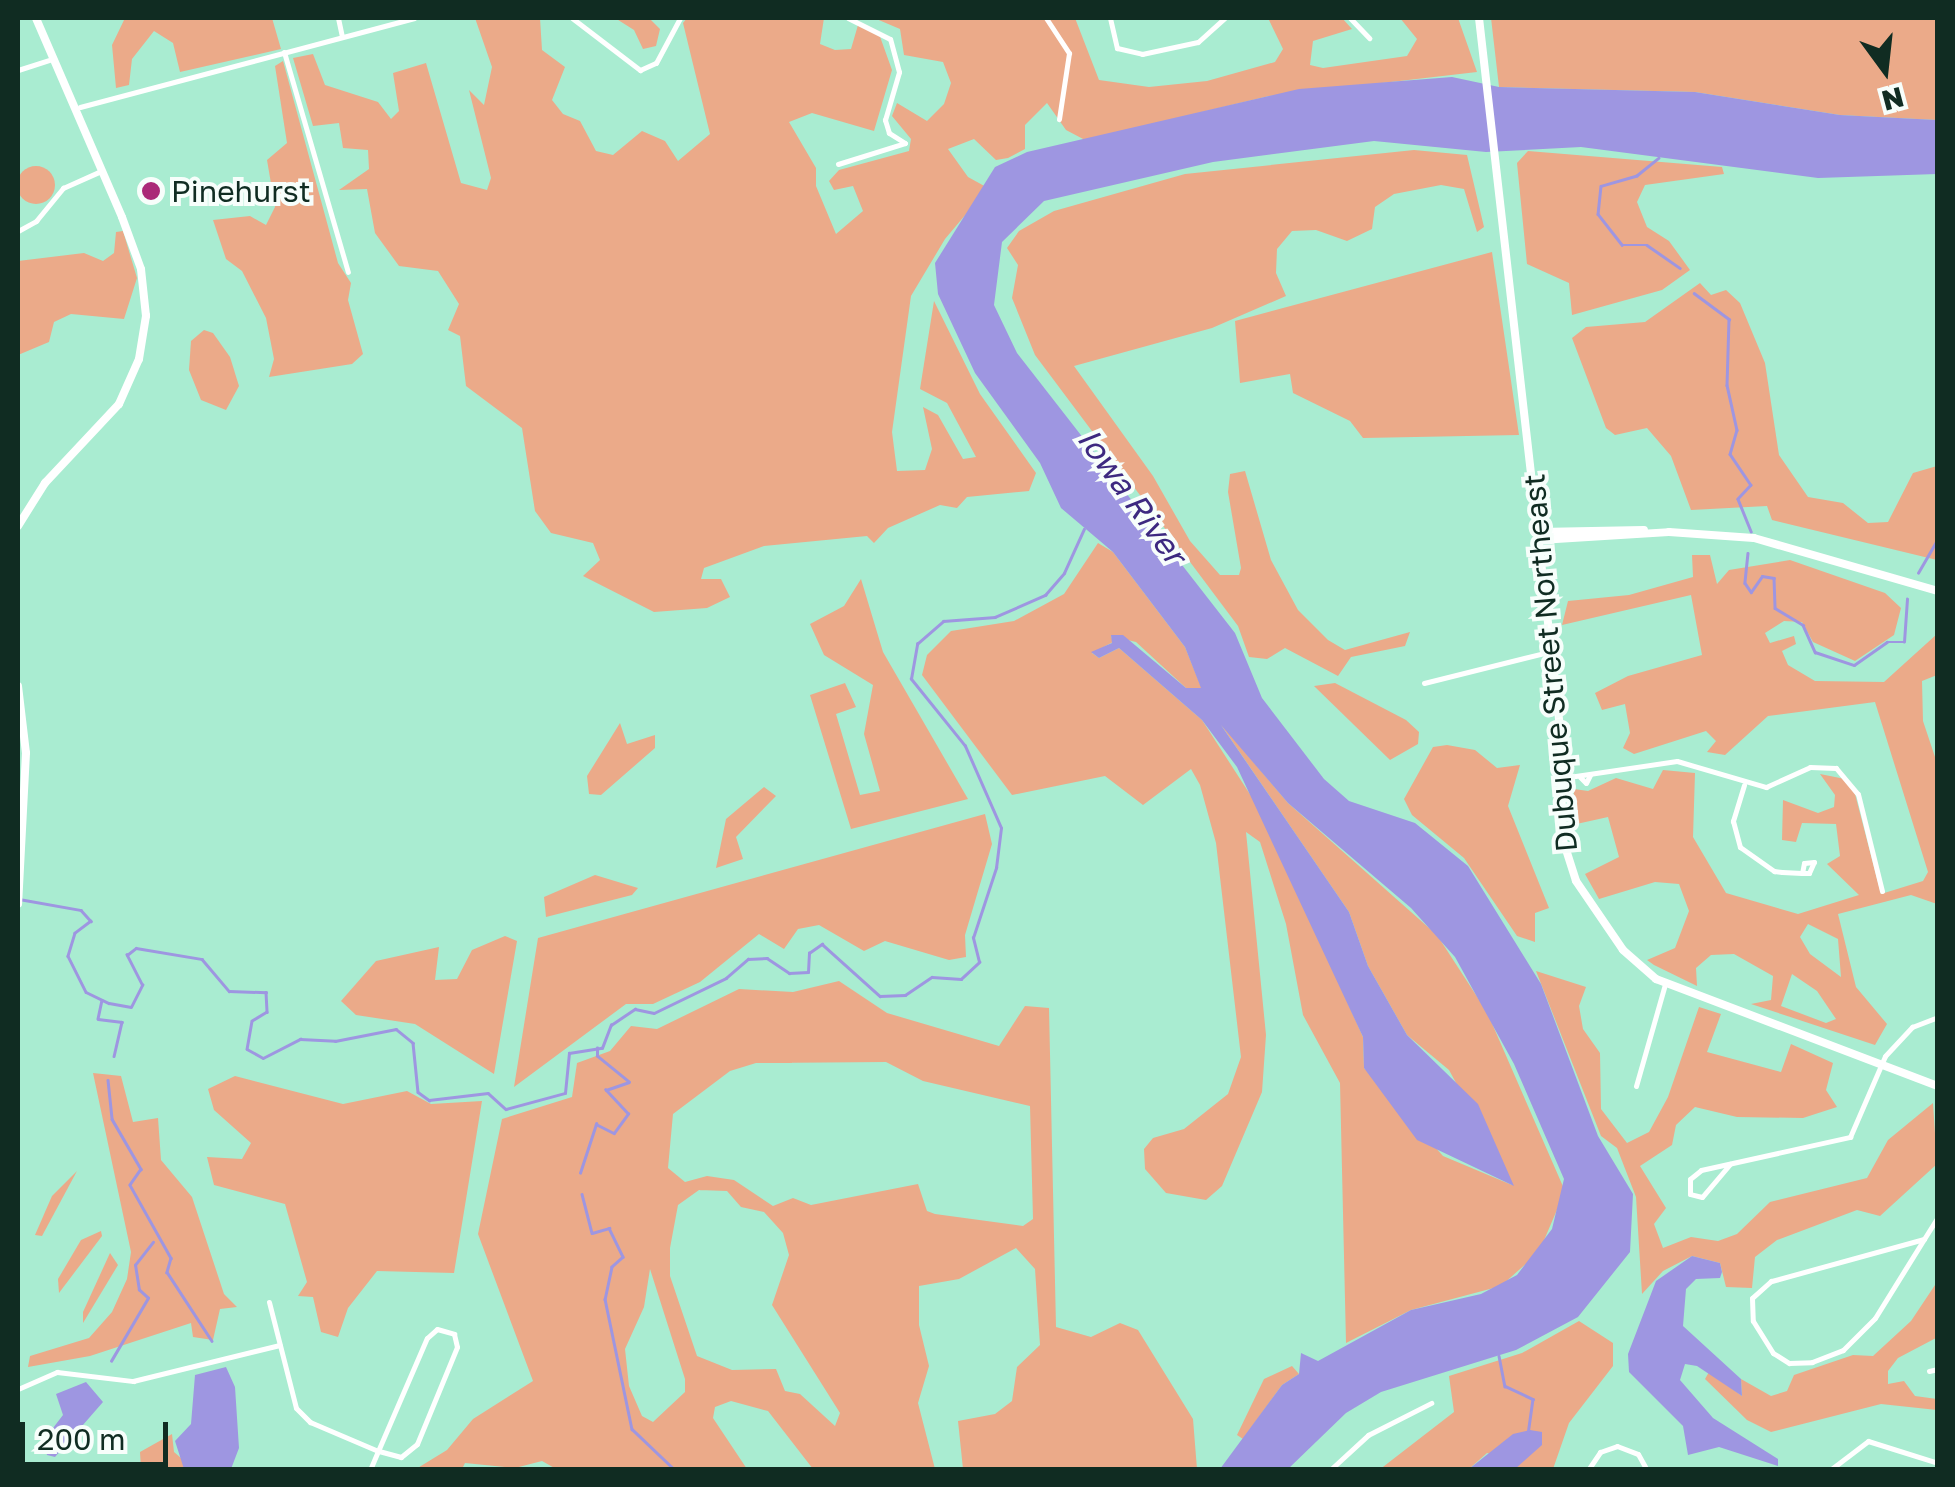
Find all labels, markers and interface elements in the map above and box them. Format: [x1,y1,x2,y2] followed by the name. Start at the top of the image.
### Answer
[1835,20,1935,120] north arrow
[1878,81,1907,118] text: N
[171,173,311,209] place label: Pinehurst
[140,180,162,202] marker: Pinehurst
[1070,420,1194,572] water label: Iowa River
[1516,472,1584,854] street label: Dubuque Street Northeast
[25,1402,172,1464] scale bar
[37,1421,126,1457] text: 200 m

